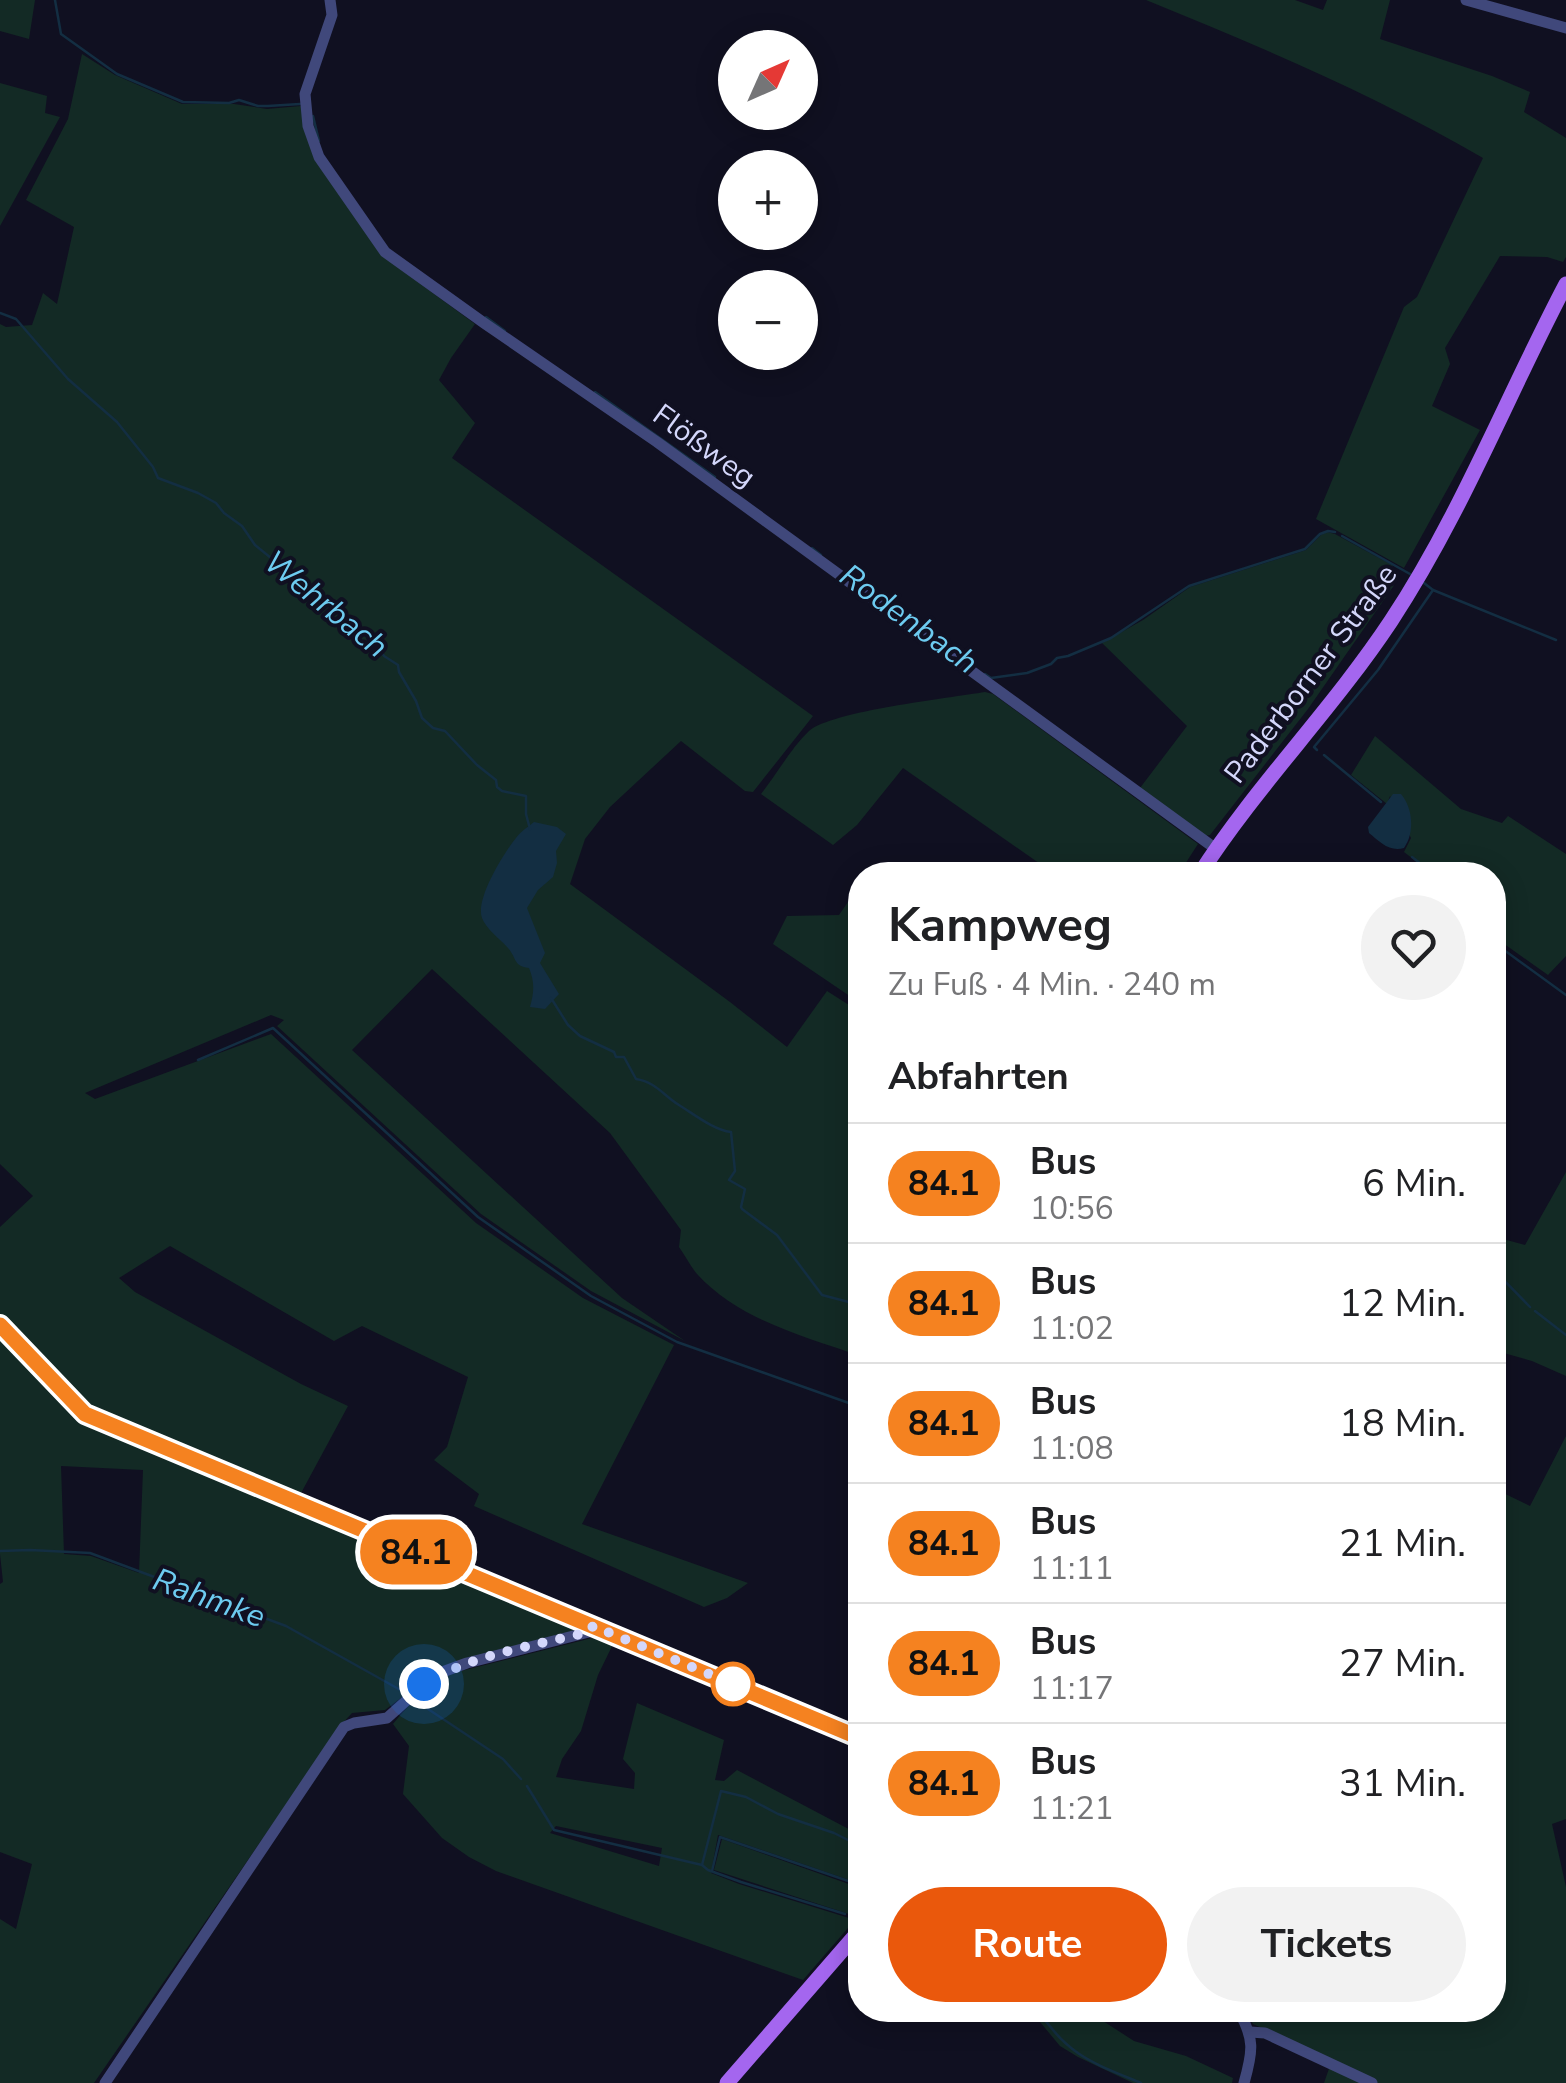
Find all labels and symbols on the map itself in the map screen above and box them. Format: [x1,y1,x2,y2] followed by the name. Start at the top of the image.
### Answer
[718,30,818,130] north arrow
[644,395,764,497] street label: Flößweg
[255,541,397,667] water label: Wehrbach
[831,554,987,684] water label: Rodenbach
[1215,556,1407,792] street label: Paderborner Straße
[346,1520,486,1584] line badge: 84.1
[147,1558,271,1638] water label: Rahmke
[399,1659,449,1709] your location
[712,1663,754,1705] unlabelled marker

